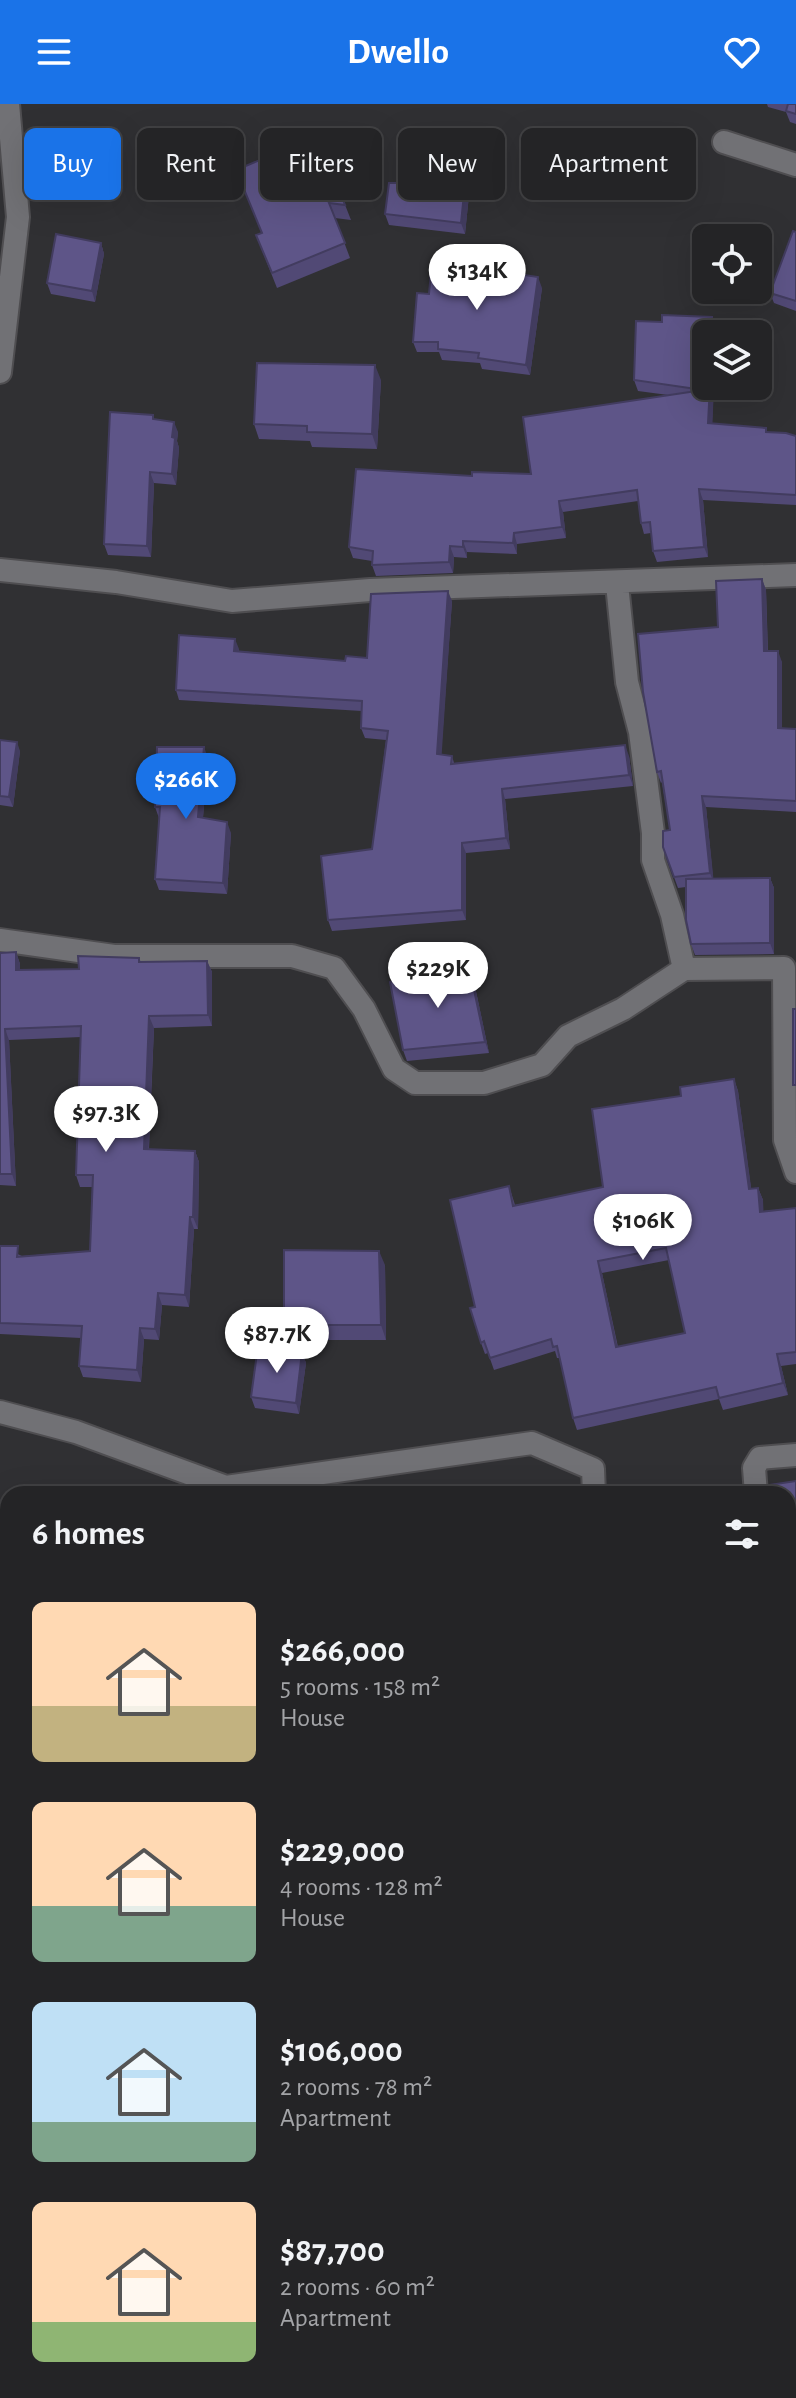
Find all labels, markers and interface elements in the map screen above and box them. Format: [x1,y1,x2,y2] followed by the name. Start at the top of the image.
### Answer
[32,30,76,74] icon: menu
[720,30,764,74] icon: heart
[347,34,449,70] text: Dwello
[24,128,121,200] chip: Buy
[137,128,244,200] chip: Rent
[260,128,382,200] chip: Filters
[398,128,505,200] chip: New
[521,128,696,200] chip: Apartment
[692,224,772,400] map controls
[692,224,772,304] button: locate
[421,244,533,312] pin: $134K
[447,257,507,283] text: $134K
[692,320,772,400] button: layers
[130,753,242,821] pin: $266K
[154,766,218,792] text: $266K
[382,942,494,1010] pin: $229K
[406,955,470,981] text: $229K
[41,1086,171,1154] pin: $97.3K
[72,1099,140,1125] text: $97.3K
[587,1194,699,1262] pin: $106K
[612,1207,674,1233] text: $106K
[212,1307,342,1375] pin: $87.7K
[243,1320,311,1346] text: $87.7K
[720,1512,764,1556] icon: filters
[32,1517,145,1551] text: 6 homes
[96,1634,192,1730] icon: home
[280,1634,405,1668] text: $266,000
[280,1674,440,1700] text: 5 rooms · 158 m²
[280,1705,345,1731] text: House
[96,1834,192,1930] icon: home
[280,1834,405,1868] text: $229,000
[280,1874,443,1900] text: 4 rooms · 128 m²
[280,1905,345,1931] text: House
[96,2034,192,2130] icon: home
[280,2034,403,2068] text: $106,000
[280,2074,432,2100] text: 2 rooms · 78 m²
[280,2105,391,2131] text: Apartment
[96,2234,192,2330] icon: home
[280,2234,385,2268] text: $87,700
[280,2274,435,2300] text: 2 rooms · 60 m²
[280,2305,391,2331] text: Apartment

